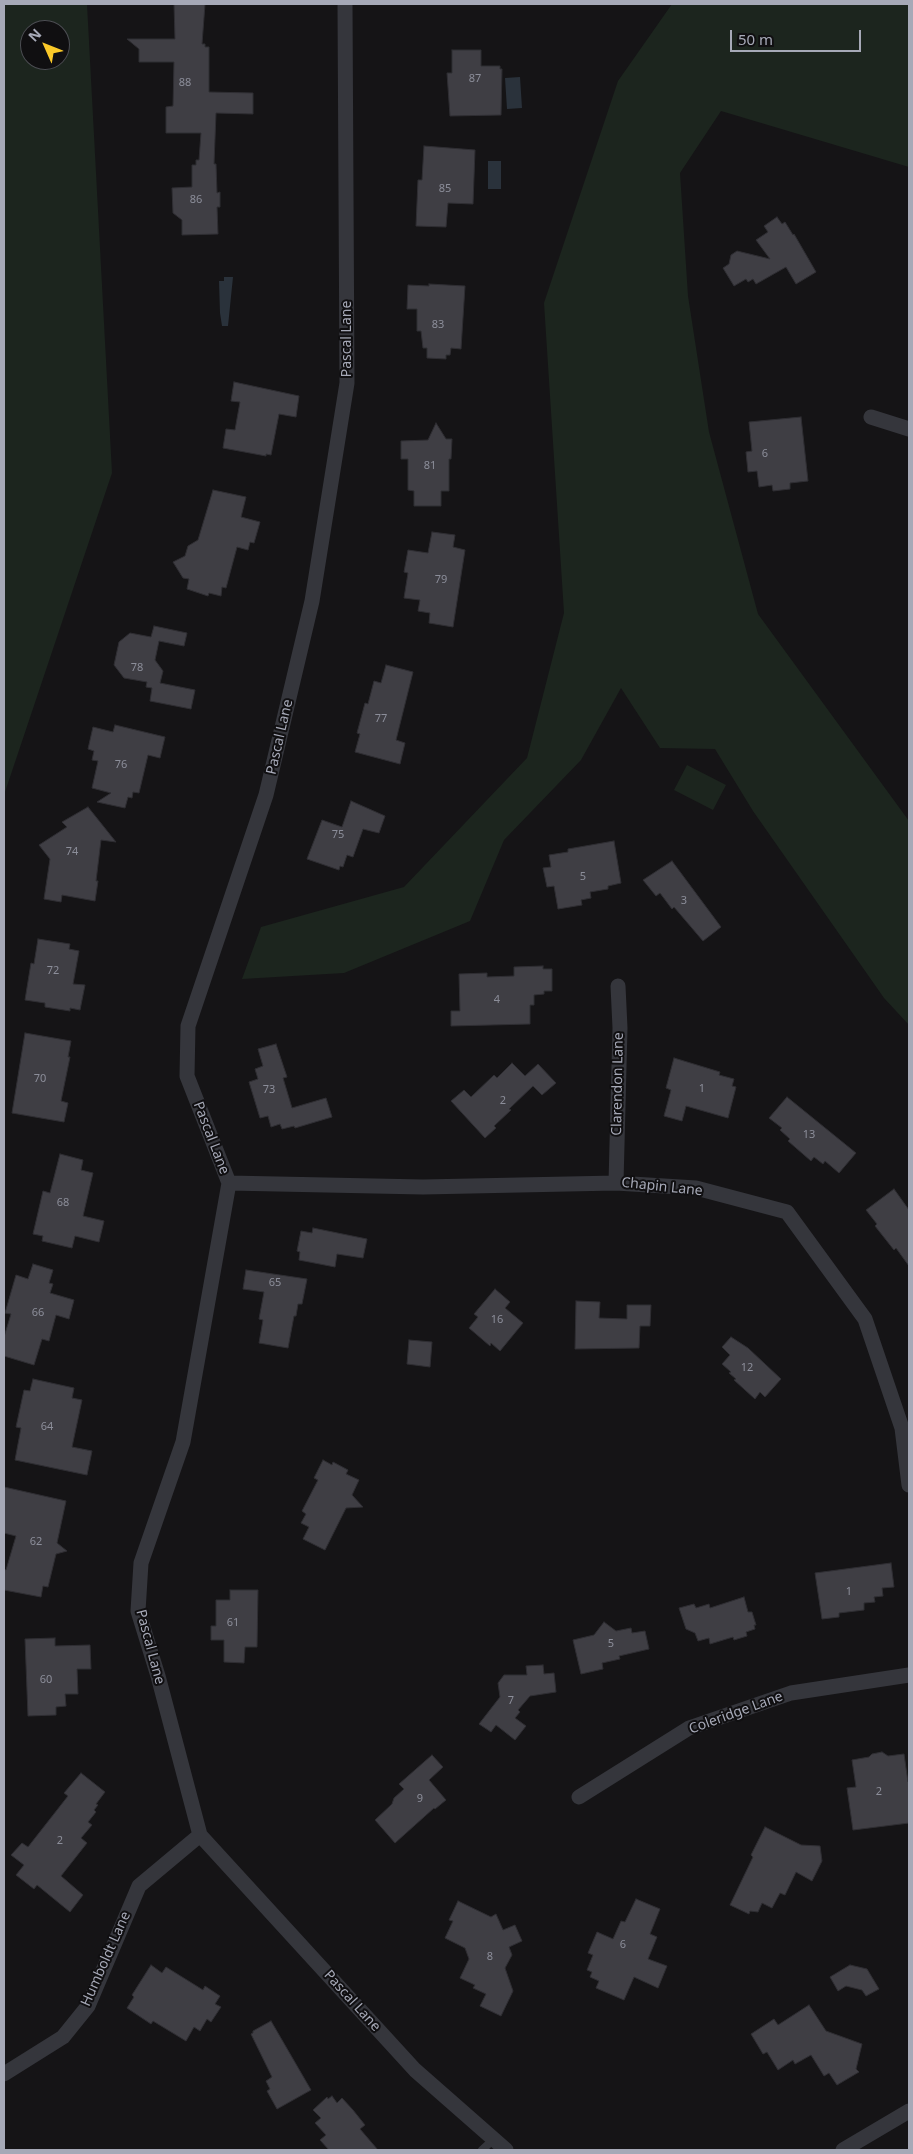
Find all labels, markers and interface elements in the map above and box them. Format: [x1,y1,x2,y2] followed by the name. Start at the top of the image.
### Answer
[20,20,70,70] north arrow
[733,20,864,52] scale bar
[24,24,45,46] text: N
[738,29,773,49] text: 50 m
[469,72,481,86] house number: 87
[179,76,191,90] house number: 88
[439,182,451,196] house number: 85
[190,193,202,207] house number: 86
[339,301,355,377] street label: Pascal Lane
[432,318,444,332] house number: 83
[762,447,768,461] house number: 6
[424,459,436,473] house number: 81
[435,573,447,587] house number: 79
[131,661,143,675] house number: 78
[263,698,297,776] street label: Pascal Lane
[375,712,387,726] house number: 77
[115,758,127,772] house number: 76
[332,828,344,842] house number: 75
[66,845,78,859] house number: 74
[580,870,586,884] house number: 5
[681,894,687,908] house number: 3
[47,964,59,978] house number: 72
[494,993,500,1007] house number: 4
[609,1032,627,1136] street label: Clarendon Lane
[34,1072,46,1086] house number: 70
[699,1082,705,1096] house number: 1
[263,1083,275,1097] house number: 73
[500,1094,506,1108] house number: 2
[189,1099,233,1177] street label: Pascal Lane
[803,1128,815,1142] house number: 13
[621,1174,703,1200] street label: Chapin Lane
[57,1196,69,1210] house number: 68
[269,1276,281,1290] house number: 65
[32,1306,44,1320] house number: 66
[491,1313,503,1327] house number: 16
[741,1361,753,1375] house number: 12
[41,1420,53,1434] house number: 64
[30,1535,42,1549] house number: 62
[846,1585,852,1599] house number: 1
[132,1608,168,1686] street label: Pascal Lane
[227,1616,239,1630] house number: 61
[608,1637,614,1651] house number: 5
[40,1673,52,1687] house number: 60
[687,1688,785,1738] street label: Coleridge Lane
[508,1694,514,1708] house number: 7
[876,1785,882,1799] house number: 2
[417,1792,423,1806] house number: 9
[57,1834,63,1848] house number: 2
[78,1909,134,2009] street label: Humboldt Lane
[620,1938,626,1952] house number: 6
[487,1950,493,1964] house number: 8
[320,1967,384,2035] street label: Pascal Lane

